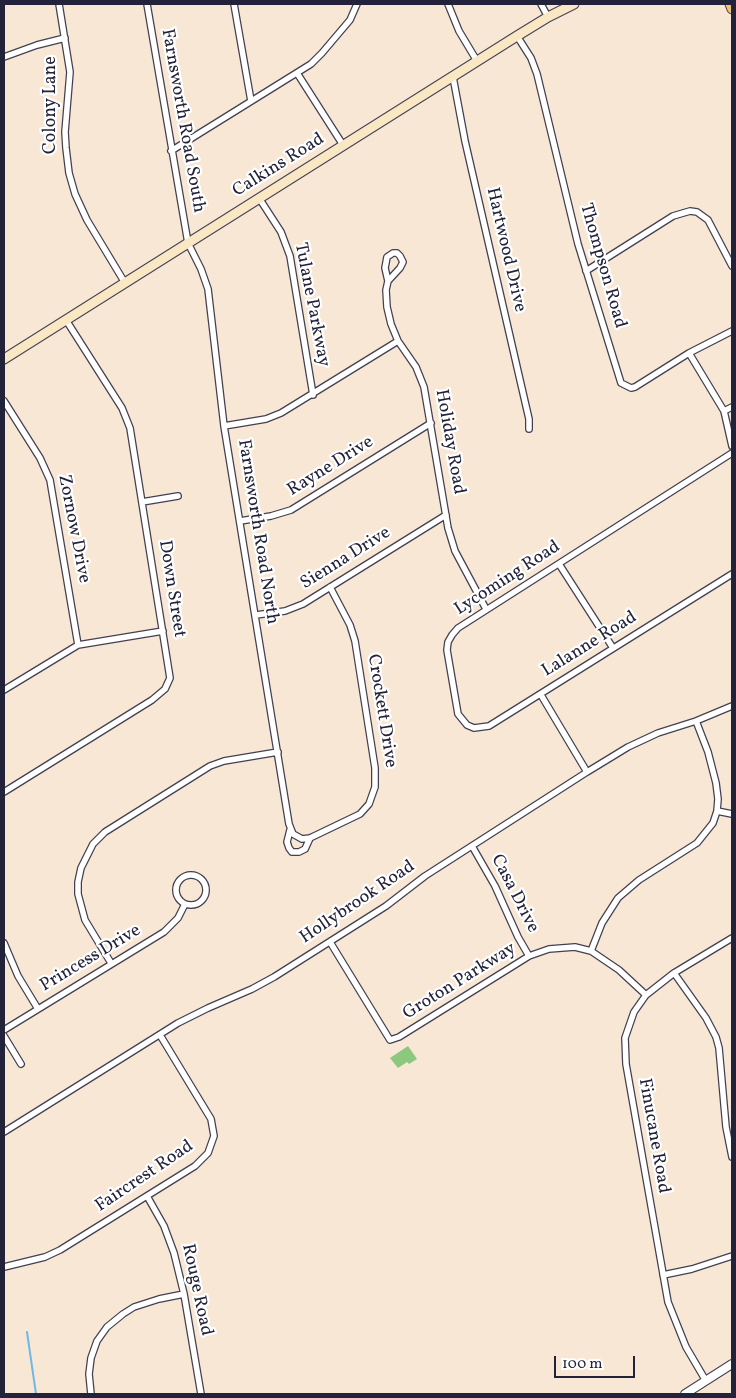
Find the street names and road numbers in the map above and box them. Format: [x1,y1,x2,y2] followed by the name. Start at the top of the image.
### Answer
[155,27,209,215] street label: Farnsworth Road South
[41,56,63,154] street label: Colony Lane
[229,129,329,203] street label: Calkins Road
[480,186,530,314] street label: Hartwood Drive
[574,201,630,331] street label: Thompson Road
[288,241,334,369] street label: Tulane Parkway
[429,388,469,496] street label: Holiday Road
[284,432,378,502] street label: Rayne Drive
[232,438,282,626] street label: Farnsworth Road North
[52,473,94,585] street label: Zornow Drive
[297,523,395,595] street label: Sienna Drive
[451,537,565,621] street label: Lycoming Road
[153,539,189,639] street label: Down Street
[539,607,641,683] street label: Lalanne Road
[361,653,401,769] street label: Crockett Drive
[485,851,543,937] street label: Casa Drive
[296,857,420,949] street label: Hollybrook Road
[37,920,145,998] street label: Princess Drive
[399,939,521,1025] street label: Groton Parkway
[632,1077,674,1195] street label: Finucane Road
[92,1136,198,1218] street label: Faircrest Road
[176,1242,216,1338] street label: Rouge Road

